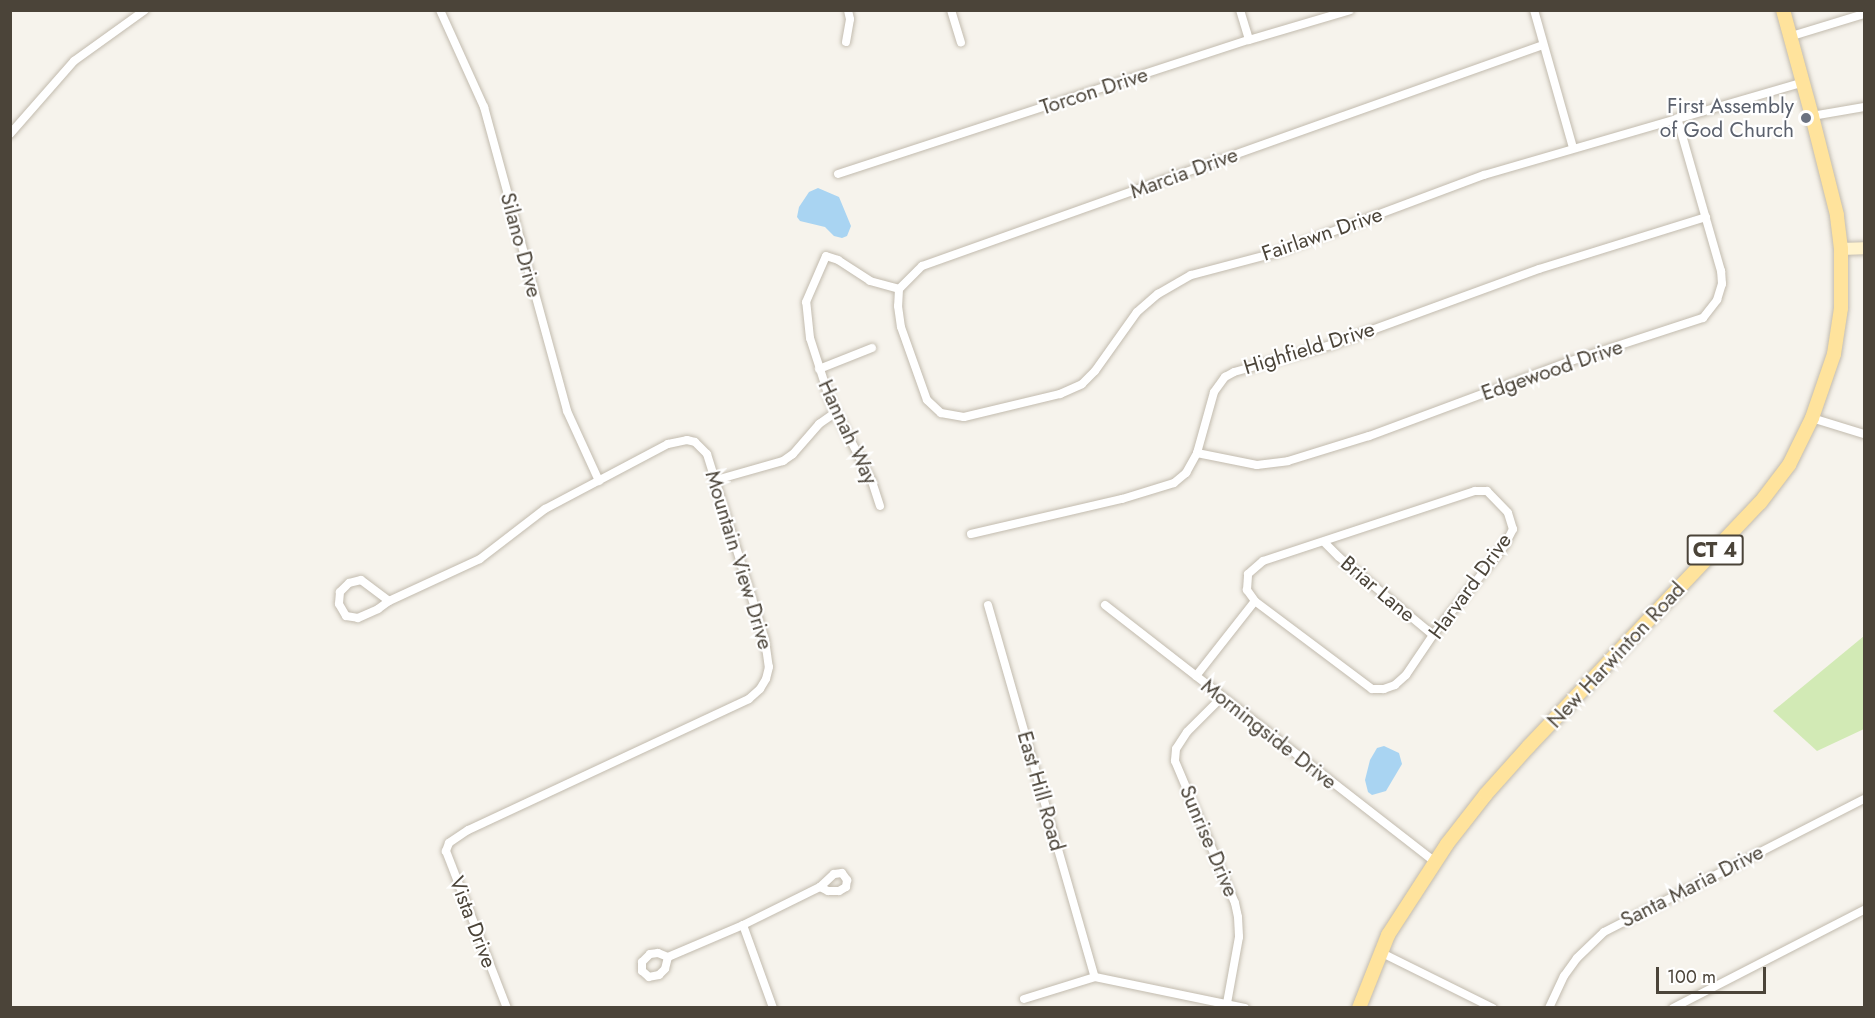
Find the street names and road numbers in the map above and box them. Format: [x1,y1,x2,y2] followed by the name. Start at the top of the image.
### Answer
[1037,62,1151,120] street label: Torcon Drive
[1127,142,1241,204] street label: Marcia Drive
[495,190,547,300] street label: Silano Drive
[1258,202,1386,266] street label: Fairlawn Drive
[1241,316,1377,380] street label: Highfield Drive
[1478,334,1626,406] street label: Edgewood Drive
[813,376,883,488] street label: Hannah Way
[700,468,778,652] street label: Mountain View Drive
[1423,528,1517,644] street label: Harvard Drive
[1686,533,1744,567] road number: CT 4
[1336,551,1420,627] street label: Briar Lane
[1542,577,1690,733] street label: New Harwinton Road
[1196,673,1342,795] street label: Morningside Drive
[1012,728,1070,854] street label: East Hill Road
[1174,782,1244,900] street label: Sunrise Drive
[1616,839,1768,933] street label: Santa Maria Drive
[444,873,502,971] street label: Vista Drive

